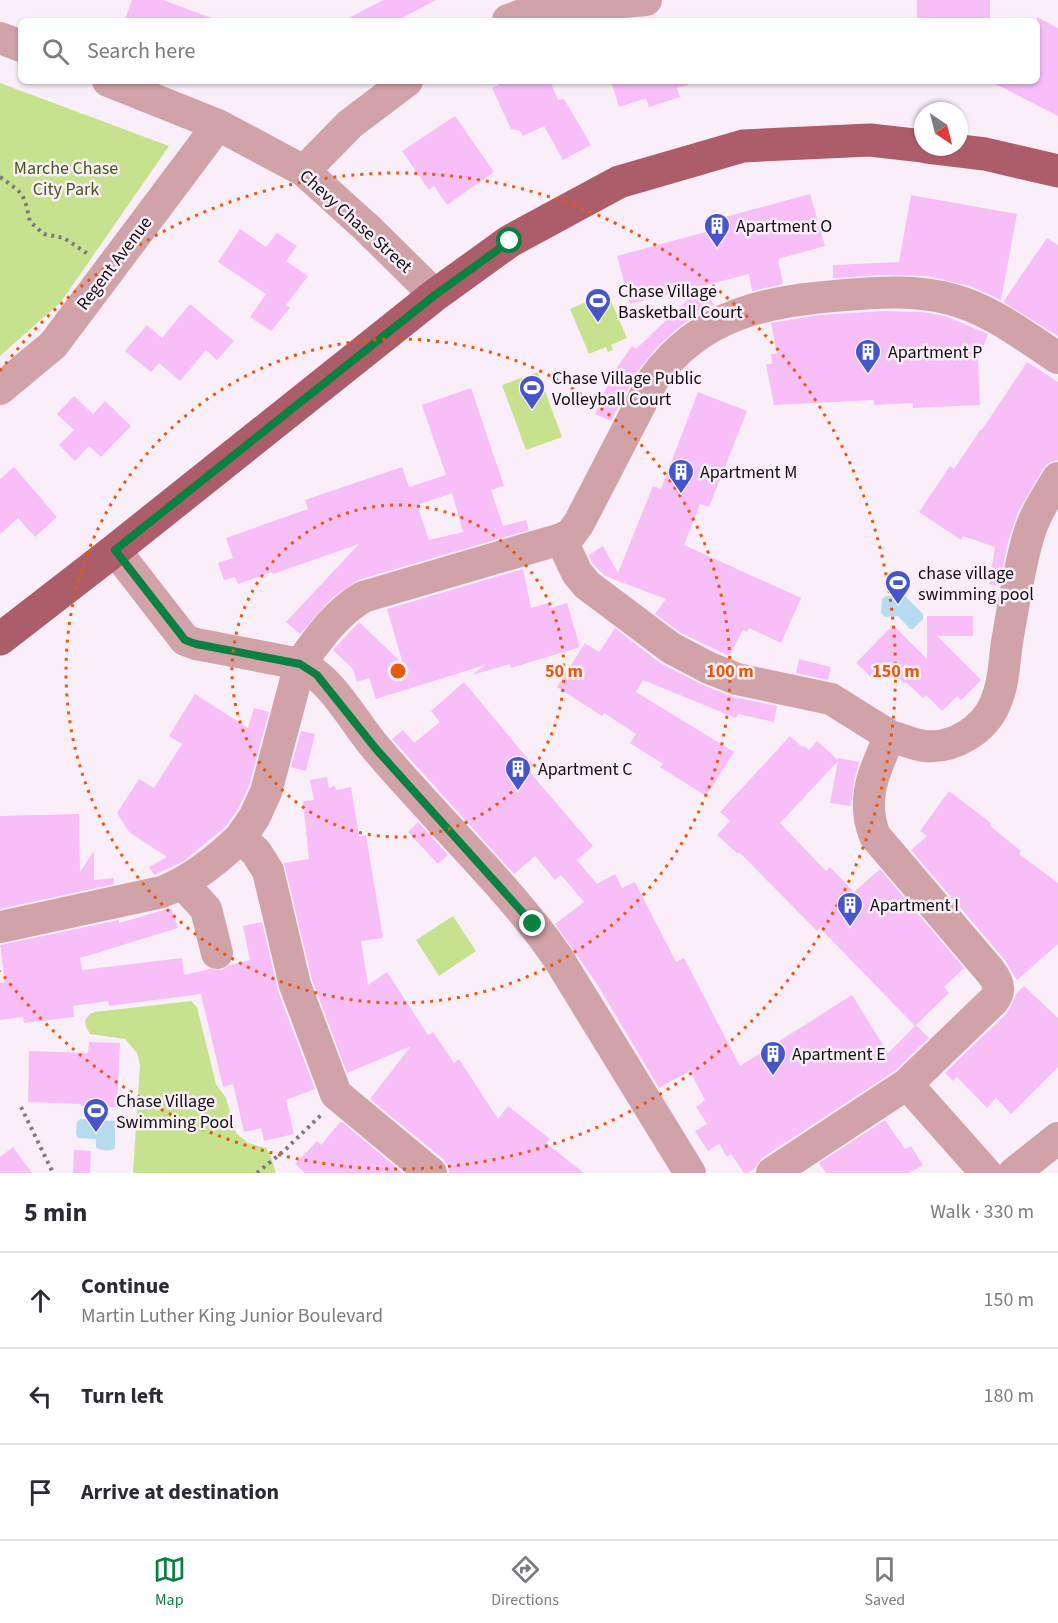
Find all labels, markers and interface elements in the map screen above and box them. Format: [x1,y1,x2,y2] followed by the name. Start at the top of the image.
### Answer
[18,18,1040,84] search box
[39,35,72,68] icon: search
[87,35,195,67] text: Search here
[914,102,968,156] north arrow
[14,156,118,202] park label: Marche Chase City Park
[294,164,417,279] street label: Chevy Chase Street
[71,211,158,315] street label: Regent Avenue
[702,211,732,249] building icon: Apartment O
[736,214,832,239] place label: Apartment O
[496,227,522,253] route start
[618,279,742,325] place label: Chase Village Basketball Court
[583,286,613,324] sports icon: Chase Village Basketball Court
[853,337,883,375] building icon: Apartment P
[888,340,983,365] place label: Apartment P
[552,366,702,412] place label: Chase Village Public Volleyball Court
[517,373,547,411] sports icon: Chase Village Public Volleyball Court
[666,457,696,495] building icon: Apartment M
[700,460,797,485] place label: Apartment M
[918,561,1034,607] place label: chase village swimming pool
[883,568,913,606] sports icon: chase village swimming pool
[545,659,583,684] text: 50 m
[706,659,754,684] text: 100 m
[872,659,920,684] text: 150 m
[388,661,408,681] centre of rings
[503,754,533,792] building icon: Apartment C
[538,757,633,782] place label: Apartment C
[835,890,865,928] building icon: Apartment I
[870,893,959,918] place label: Apartment I
[519,910,545,936] route end
[758,1039,788,1077] building icon: Apartment E
[792,1042,886,1067] place label: Apartment E
[116,1089,234,1135] place label: Chase Village Swimming Pool
[81,1096,111,1134] sports icon: Chase Village Swimming Pool
[24,1194,87,1231] text: 5 min
[930,1198,1034,1226] text: Walk · 330 m
[81,1270,170,1302] text: Continue
[24,1284,57,1317] icon: ahead
[984,1286,1034,1314] text: 150 m
[81,1302,383,1330] text: Martin Luther King Junior Boulevard
[24,1380,57,1413] icon: left
[81,1380,163,1412] text: Turn left
[984,1382,1034,1410] text: 180 m
[24,1476,57,1509] icon: arrive
[81,1476,279,1508] text: Arrive at destination
[153,1553,186,1611] tab: Map
[491,1553,559,1611] tab: Directions
[864,1553,905,1611] tab: Saved

